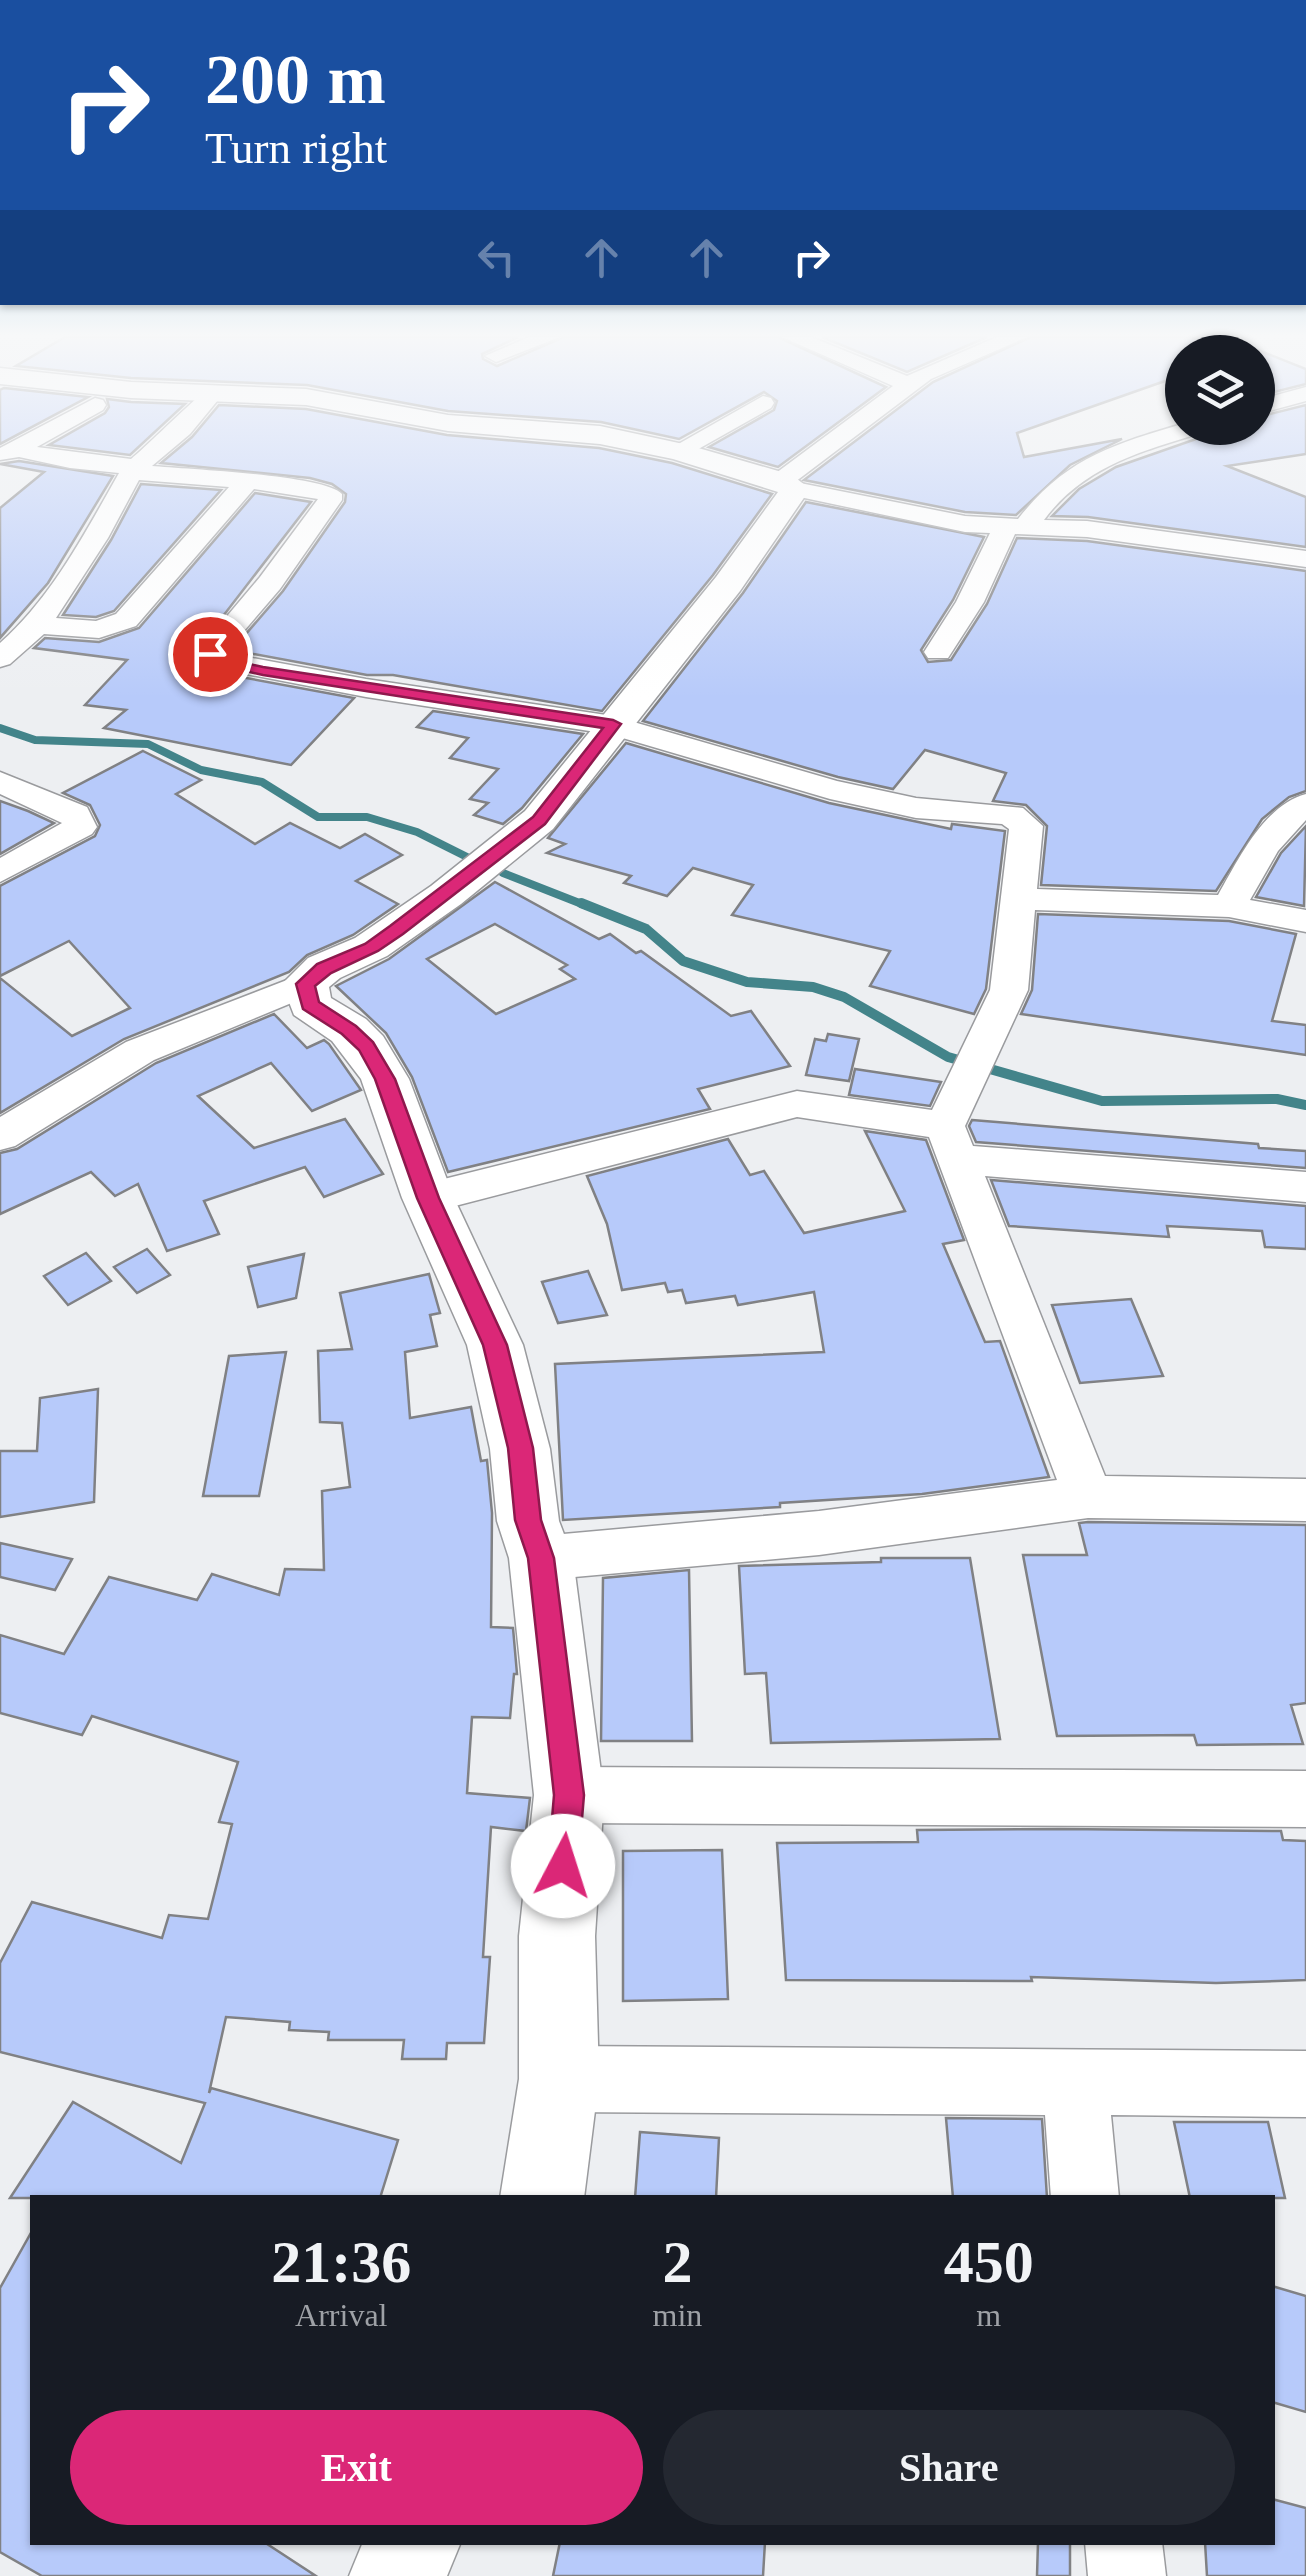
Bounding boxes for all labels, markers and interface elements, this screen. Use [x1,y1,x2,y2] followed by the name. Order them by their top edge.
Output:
[40,40,170,170] icon: right
[205,41,386,118] text: 200 m
[205,123,387,173] text: Turn right
[469,230,524,285] icon: left
[574,230,629,285] icon: ahead
[679,230,734,285] icon: ahead
[784,230,839,285] icon: right
[1165,335,1275,445] map controls
[1165,335,1275,445] button: layers
[168,612,253,697] pin
[183,627,238,682] icon: arrive
[511,1814,615,1918] position arrow
[271,2229,411,2295] text: 21:36
[662,2229,692,2295] text: 2
[944,2229,1034,2295] text: 450
[295,2297,387,2333] text: Arrival
[653,2297,702,2333] text: min
[976,2297,1001,2333] text: m
[70,2410,643,2525] button: Exit
[663,2410,1235,2525] button: Share

